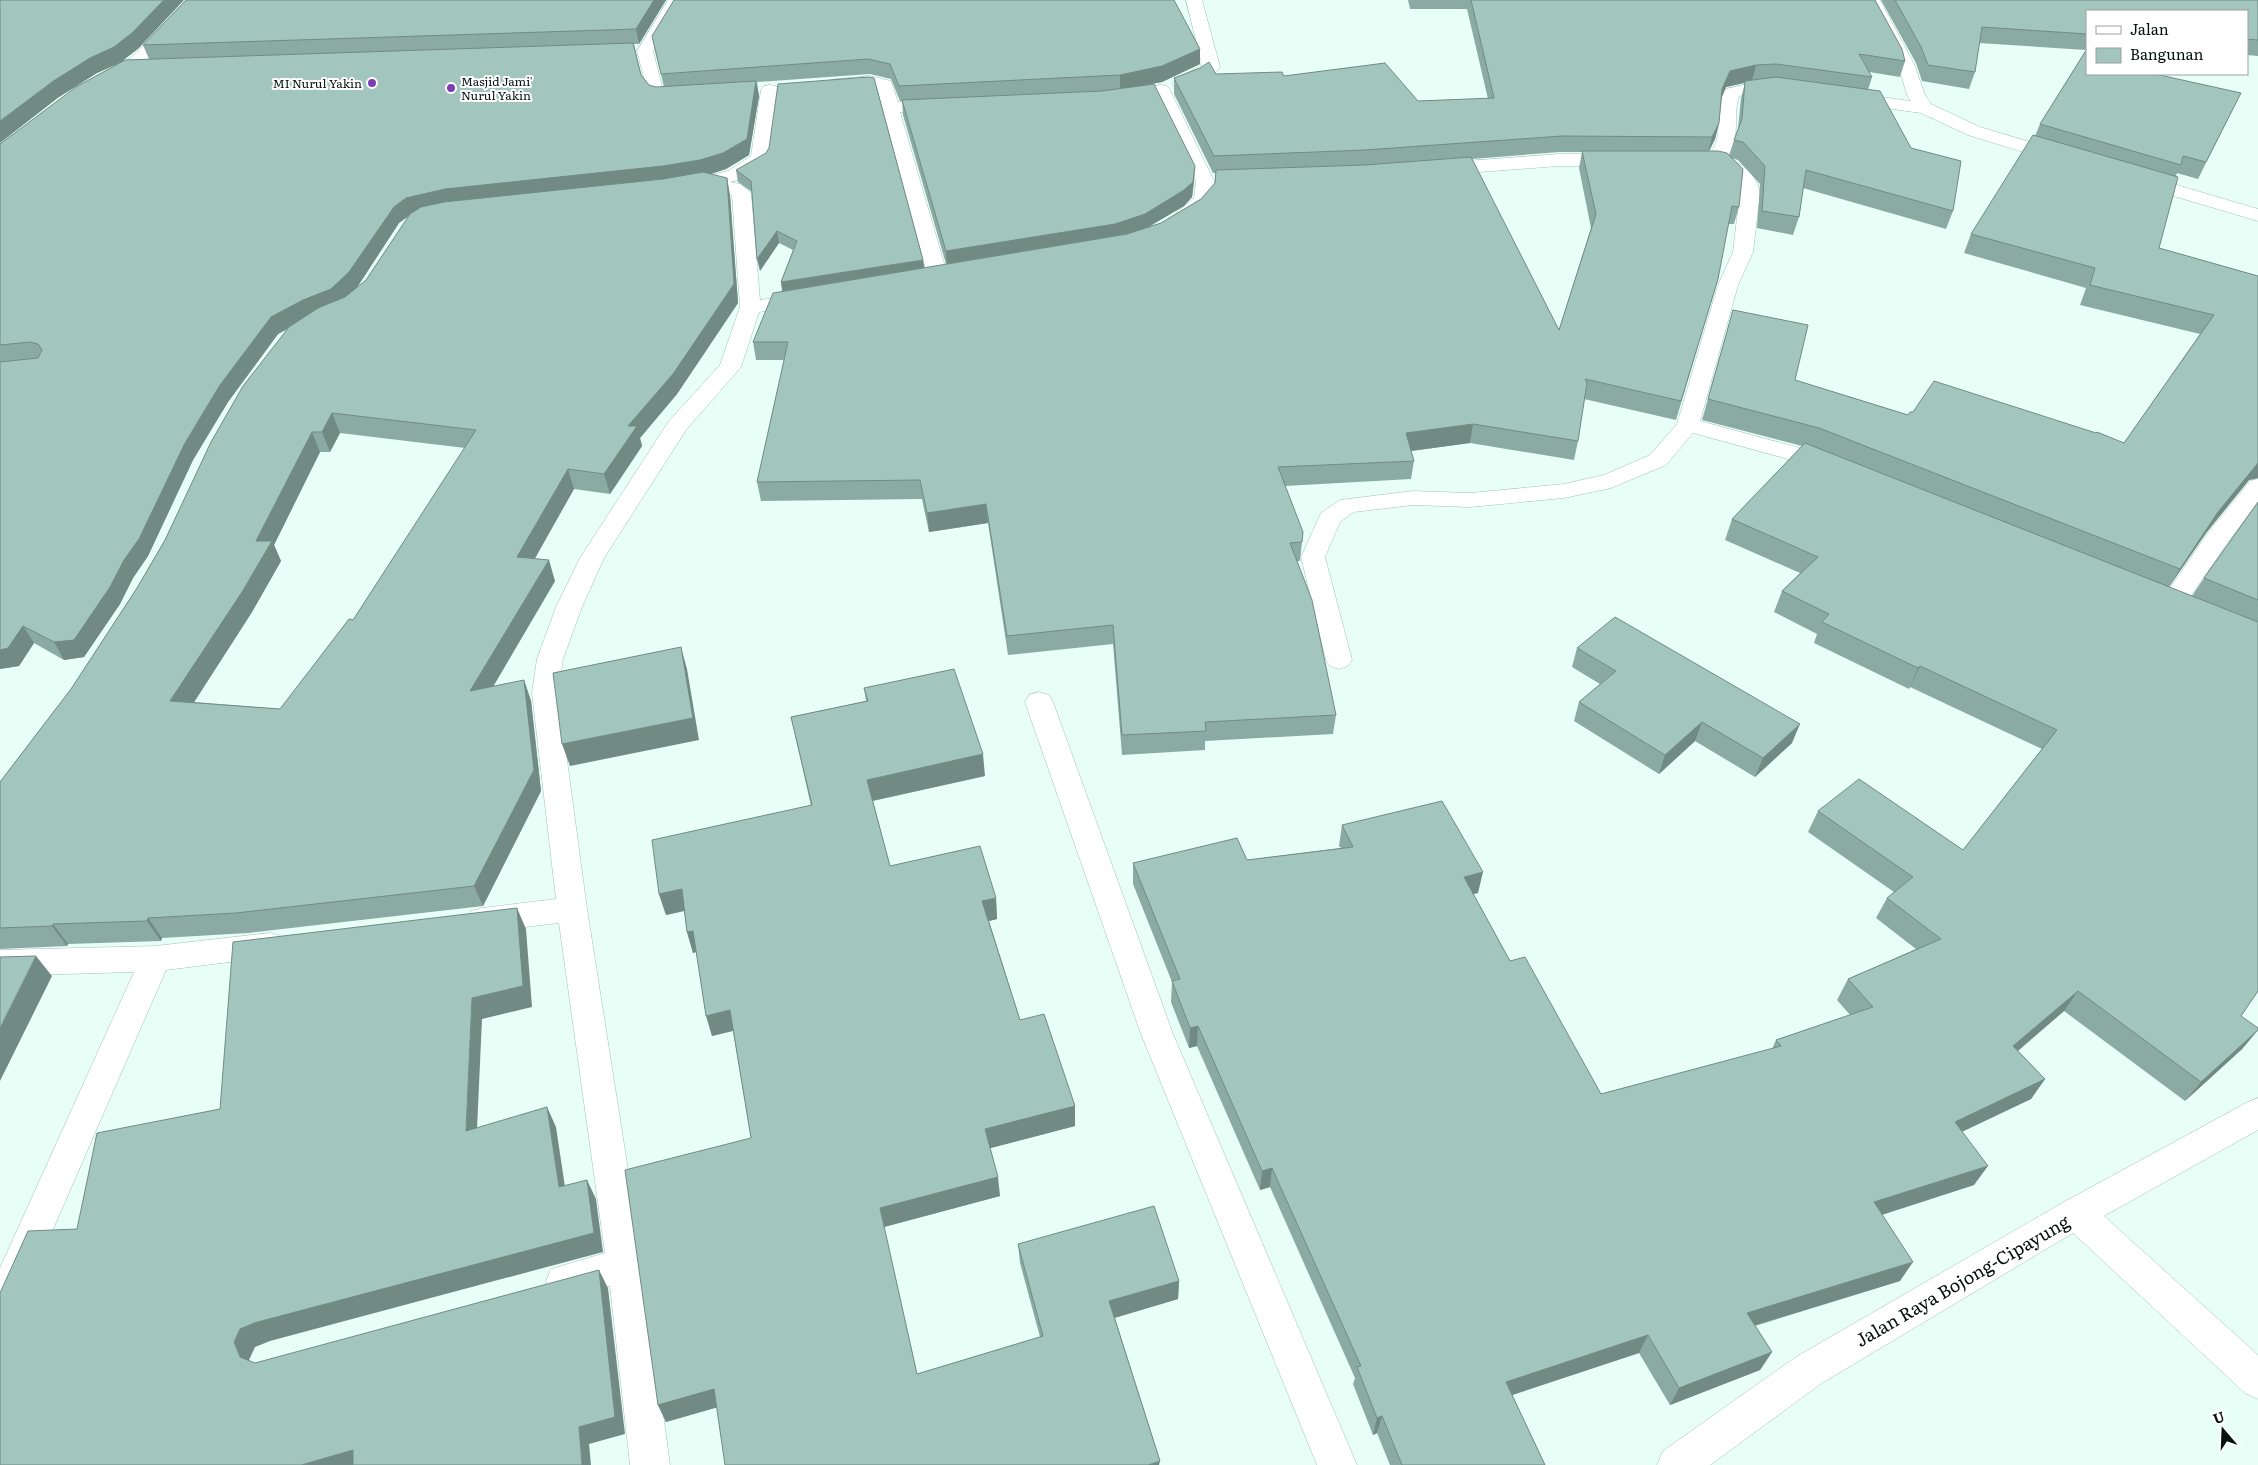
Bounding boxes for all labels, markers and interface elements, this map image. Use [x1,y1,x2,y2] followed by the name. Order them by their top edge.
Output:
[2086,10,2248,75] legend
[2130,17,2169,40] text: Jalan
[2130,42,2204,65] text: Bangunan
[461,72,533,104] place label: Masjid Jami' Nurul Yakin
[273,74,362,92] place label: MI Nurul Yakin
[366,77,378,89] marker: MI Nurul Yakin
[445,82,457,94] marker: Masjid Jami' Nurul Yakin
[1850,1207,2075,1353] street label: Jalan Raya Bojong-Cipayung
[2198,1405,2248,1455] north arrow
[2210,1406,2227,1428] text: U

